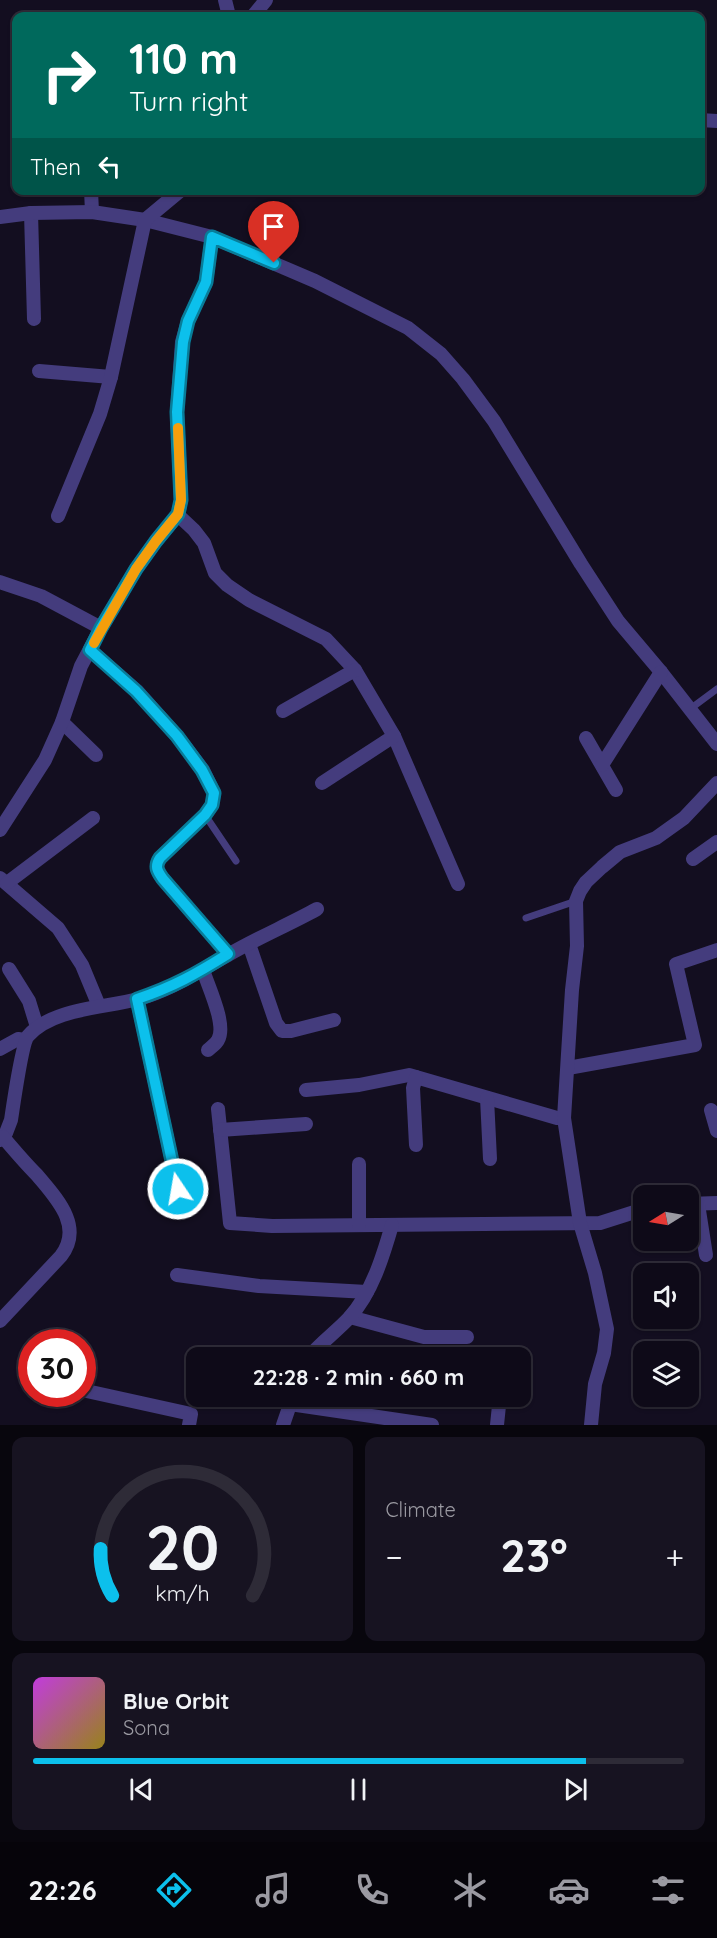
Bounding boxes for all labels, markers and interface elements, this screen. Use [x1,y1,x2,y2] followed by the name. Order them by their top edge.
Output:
[129,32,238,85] text: 110 m
[30,36,108,114] icon: right
[129,84,248,118] text: Turn right
[93,150,126,183] icon: left
[30,153,81,181] text: Then
[248,201,299,263] pin
[257,210,290,243] icon: arrive
[146,1157,210,1221] position arrow
[633,1185,699,1251] north arrow
[633,1185,699,1407] map controls
[633,1263,699,1329] button: sound
[18,1329,96,1407] speed limit sign: 30
[633,1341,699,1407] button: layers
[253,1363,464,1391] text: 22:28 · 2 min · 660 m
[386,1497,456,1522] text: Climate
[145,1508,219,1586] text: 20
[500,1527,568,1583] text: 23°
[386,1536,403,1577] text: −
[665,1536,684,1577] text: +
[155,1580,209,1606] text: km/h
[123,1687,229,1715] text: Blue Orbit
[123,1715,170,1740] text: Sona
[125,1773,158,1806] icon: previous
[342,1773,375,1806] icon: pause
[559,1773,592,1806] icon: next
[153,1869,195,1911] icon: directions
[252,1869,294,1911] icon: music
[351,1869,393,1911] icon: phone
[449,1869,491,1911] icon: climate
[548,1869,590,1911] icon: car
[647,1869,689,1911] icon: filters
[28,1873,97,1907] text: 22:26

